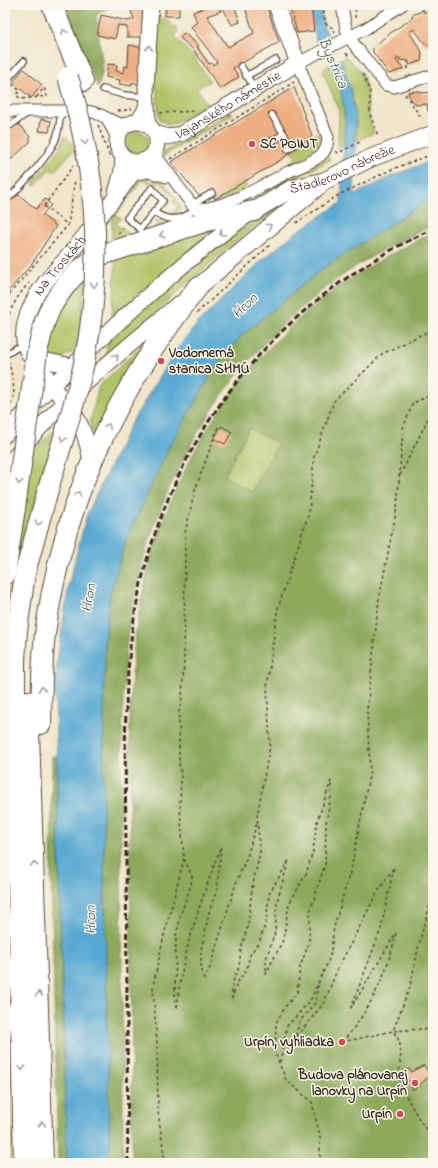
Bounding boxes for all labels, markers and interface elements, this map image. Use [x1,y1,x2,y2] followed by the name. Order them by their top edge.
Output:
[60,29,68,36] one-way arrow
[312,34,354,93] water label: Bystrica
[144,45,153,51] one-way arrow
[173,65,286,146] street label: Vajanského námestie
[260,134,317,155] place label: SC POINT
[80,139,88,145] one-way arrow
[247,139,257,149] marker: SC POINT
[287,139,399,199] street label: Štadlerovo nábrežie
[265,224,272,231] one-way arrow
[219,229,226,236] one-way arrow
[159,230,166,239] one-way arrow
[28,231,91,300] street label: Na Troskách
[90,282,99,288] one-way arrow
[227,288,263,324] water label: Hron
[168,343,250,380] place label: Vodomerná stanica SHMÚ
[111,355,119,362] one-way arrow
[156,356,166,366] marker: Vodomerná stanica SHMÚ
[103,422,111,430] one-way arrow
[59,436,68,443] one-way arrow
[15,479,24,485] one-way arrow
[73,491,82,498] one-way arrow
[34,519,43,526] one-way arrow
[75,581,103,614] water label: Hron
[38,686,46,692] one-way arrow
[30,861,38,867] one-way arrow
[80,905,102,934] water label: Hron
[35,991,43,997] one-way arrow
[244,1032,334,1055] place label: Urpín, vyhliadka
[337,1037,347,1047] marker: Urpín, vyhliadka
[18,1065,26,1071] one-way arrow
[297,1065,408,1104] place label: Budova plánovanej lanovky na Urpín
[410,1078,420,1088] marker: Budova plánovanej lanovky na Urpín
[362,1104,392,1125] place label: Urpín
[395,1109,405,1119] marker: Urpín
[38,1121,46,1127] one-way arrow

